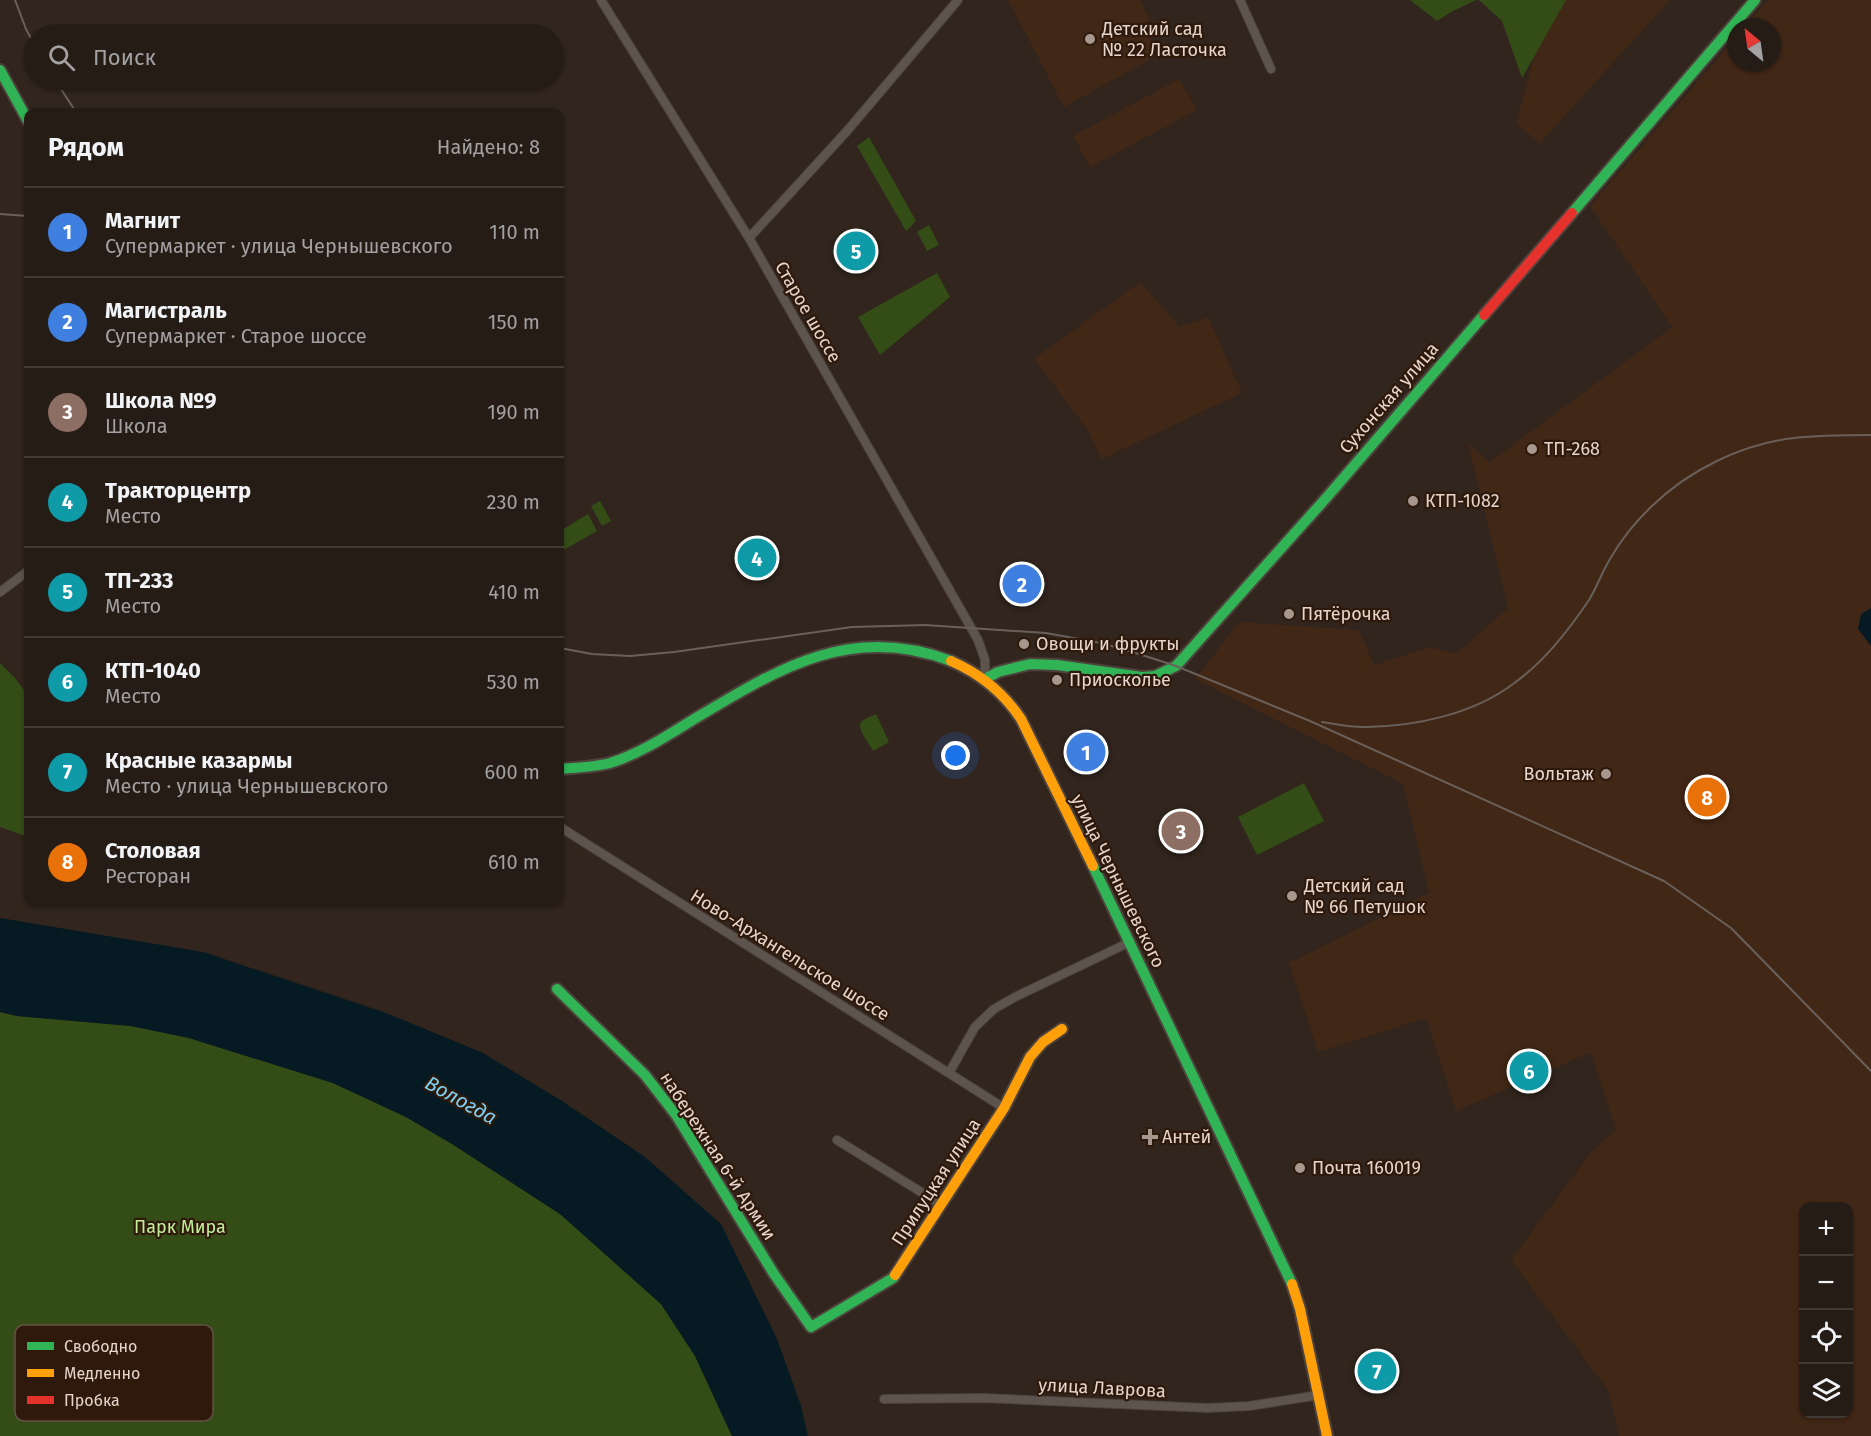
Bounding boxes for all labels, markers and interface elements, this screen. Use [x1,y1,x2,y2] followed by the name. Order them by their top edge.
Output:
[1101,18,1227,61] place label: Детский сад № 22 Ласточка
[1727,18,1781,72] north arrow
[24,24,564,90] search box
[1083,32,1097,46] marker: Детский сад № 22 Ласточка
[45,41,78,74] icon: search
[93,44,156,71] text: Поиск
[48,132,124,163] text: Рядом
[437,135,540,159] text: Найдено: 8
[105,207,180,234] text: Магнит
[63,220,72,244] text: 1
[489,220,540,244] text: 110 m
[836,228,876,274] pin: 5
[105,234,453,258] text: Супермаркет · улица Чернышевского
[770,257,846,367] street label: Старое шоссе
[105,297,227,324] text: Магистраль
[62,310,73,334] text: 2
[488,310,540,334] text: 150 m
[105,324,367,348] text: Супермаркет · Старое шоссе
[1335,338,1443,458] street label: Сухонская улица
[105,387,216,414] text: Школа №9
[62,400,73,424] text: 3
[487,400,540,424] text: 190 m
[105,414,168,438] text: Школа
[1544,438,1600,460] place label: ТП-268
[1525,442,1539,456] marker: ТП-268
[105,477,251,504] text: Тракторцентр
[62,490,73,514] text: 4
[487,490,540,514] text: 230 m
[1425,490,1500,512] place label: КТП-1082
[1406,494,1420,508] marker: КТП-1082
[105,504,161,528] text: Место
[738,536,777,580] pin: 4
[1002,562,1042,606] pin: 2
[105,567,174,594] text: ТП-233
[62,580,73,604] text: 5
[488,580,540,604] text: 410 m
[105,594,161,618] text: Место
[1301,603,1391,625] place label: Пятёрочка
[1282,607,1296,621] marker: Пятёрочка
[1036,633,1179,655] place label: Овощи и фрукты
[1017,637,1031,651] marker: Овощи и фрукты
[105,657,201,684] text: КТП-1040
[1069,669,1171,691] place label: Приосколье
[62,670,73,694] text: 6
[487,670,540,694] text: 530 m
[1050,673,1064,687] marker: Приосколье
[105,684,161,708] text: Место
[1066,730,1106,774] pin: 1
[941,741,970,770] your location
[105,747,292,774] text: Красные казармы
[63,760,72,784] text: 7
[485,760,540,784] text: 600 m
[1524,763,1594,785] place label: Вольтаж
[1599,767,1613,781] marker: Вольтаж
[105,774,388,798] text: Место · улица Чернышевского
[1688,774,1726,820] pin: 8
[1066,791,1170,971] street label: улица Чернышевского
[1162,808,1200,854] pin: 3
[105,837,201,864] text: Столовая
[62,850,73,874] text: 8
[488,850,540,874] text: 610 m
[105,864,191,888] text: Ресторан
[1303,875,1426,918] place label: Детский сад № 66 Петушок
[686,885,894,1025] street label: Ново-Архангельское шоссе
[1285,889,1299,903] marker: Детский сад № 66 Петушок
[1510,1048,1549,1094] pin: 6
[655,1068,781,1244] street label: набережная 6-й Армии
[421,1071,501,1129] water label: Вологда
[887,1114,985,1250] street label: Прилуцкая улица
[1162,1126,1211,1148] place label: Антей
[1143,1130,1157,1144] marker: Антей
[1312,1157,1421,1179] place label: Почта 160019
[1293,1161,1307,1175] marker: Почта 160019
[1799,1202,1853,1418] map controls
[1799,1202,1853,1256] button: +
[134,1216,226,1238] park label: Парк Мира
[1799,1256,1853,1310] button: −
[1799,1310,1853,1364] button: locate
[15,1325,213,1421] legend
[64,1337,137,1356] text: Свободно
[1358,1348,1396,1394] pin: 7
[64,1364,140,1383] text: Медленно
[1799,1364,1853,1418] button: layers
[1038,1374,1166,1402] street label: улица Лаврова
[64,1391,120,1410] text: Пробка

